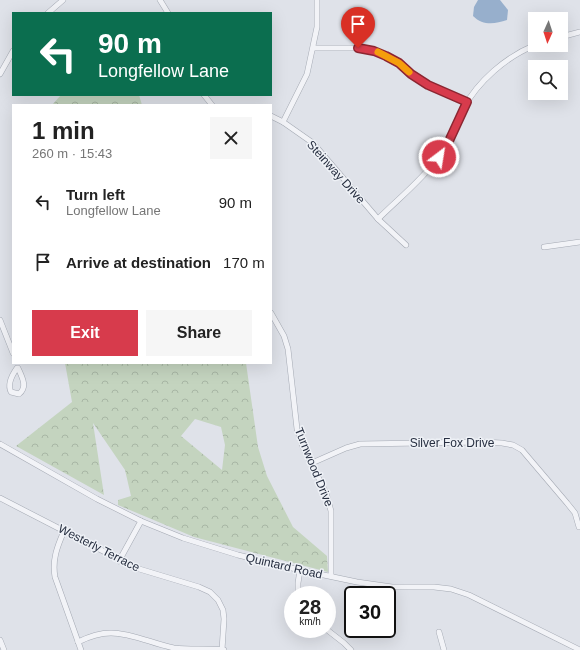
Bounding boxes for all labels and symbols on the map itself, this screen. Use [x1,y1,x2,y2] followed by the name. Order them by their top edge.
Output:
[341,7.0,375,48] pin
[528,12,568,52] north arrow
[418,136,460,178] position arrow
[304,138,368,207] street label: Steinway Drive
[292,425,336,509] street label: Turnwood Drive
[410,436,495,450] street label: Silver Fox Drive
[56,521,142,575] street label: Westerly Terrace
[244,550,324,582] street label: Quintard Road
[344,586,396,638] speed limit sign: 30

